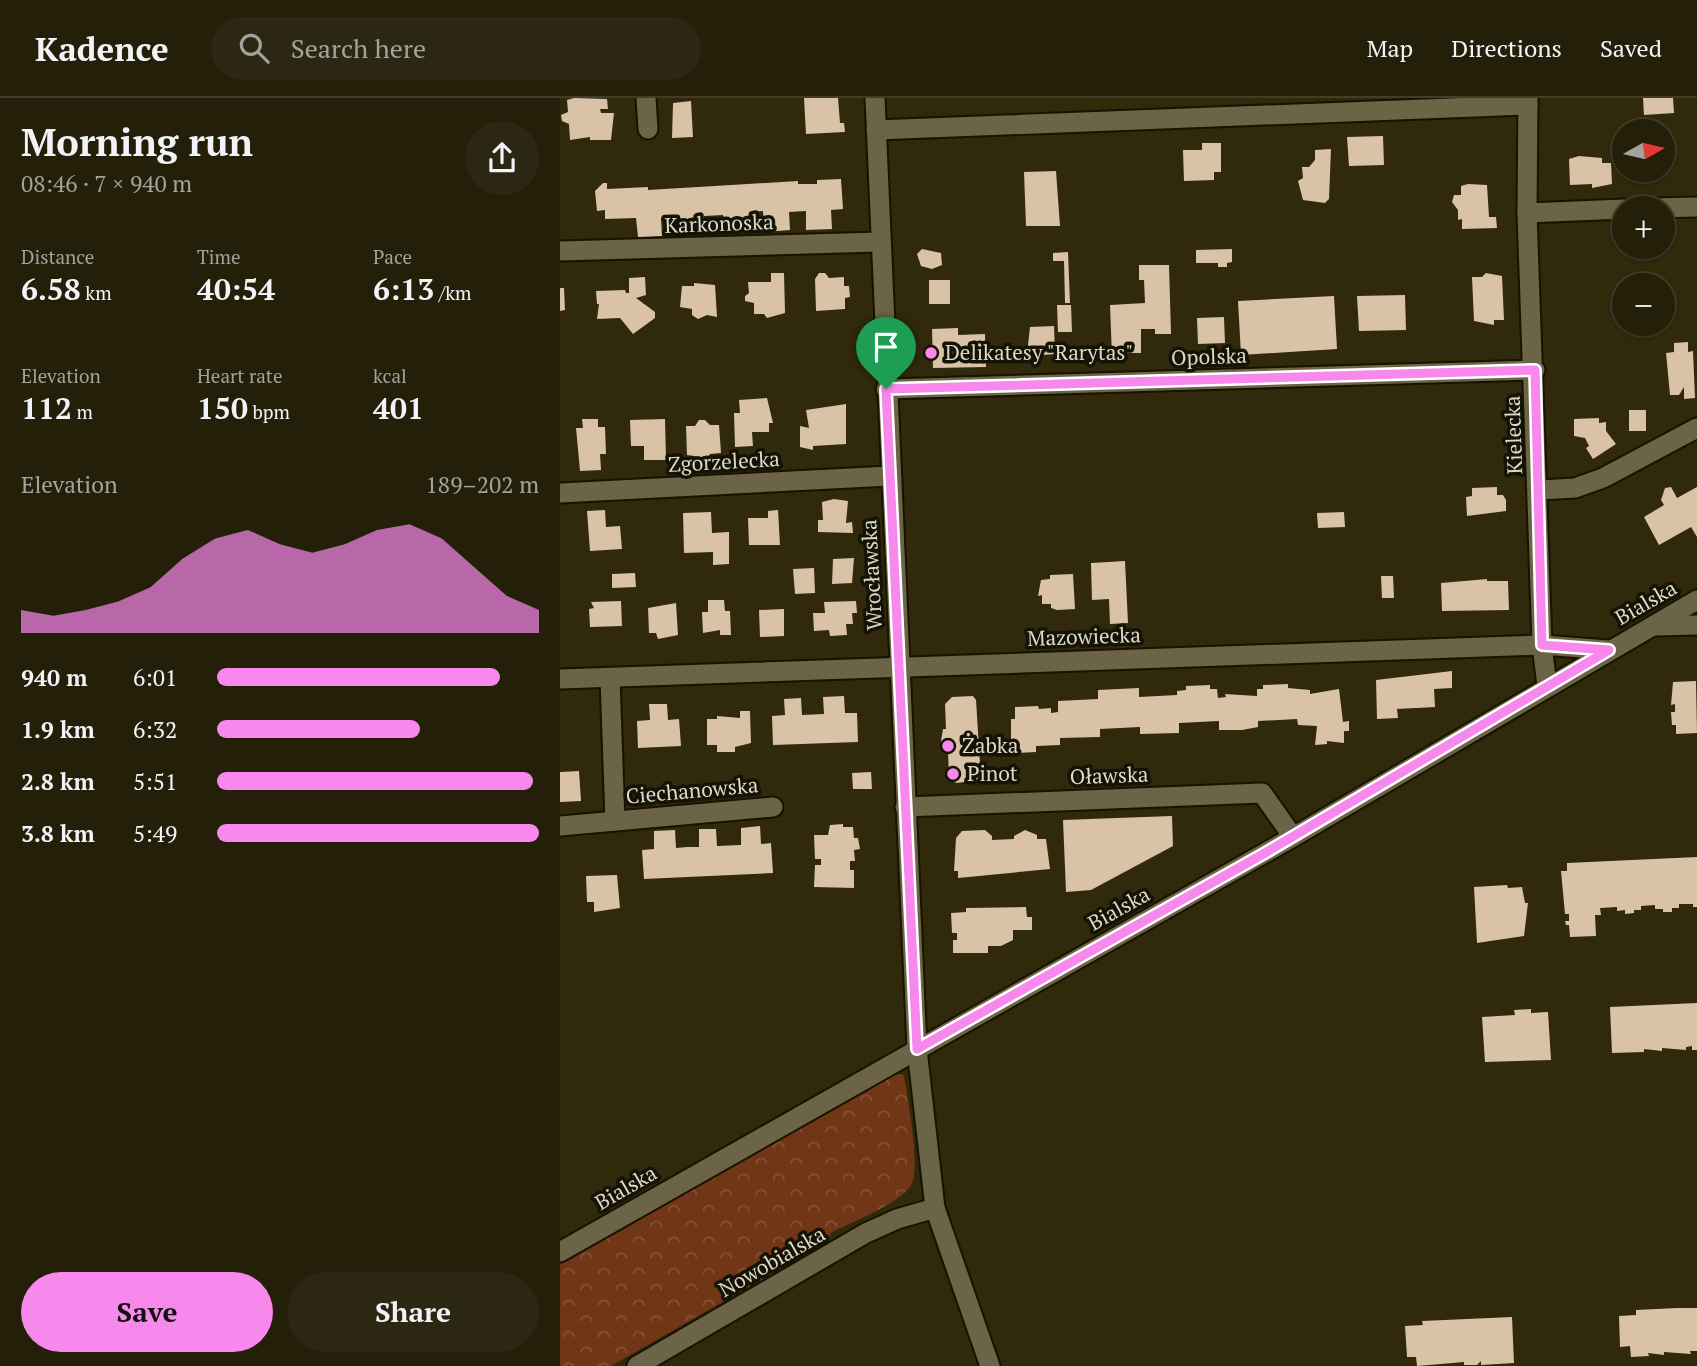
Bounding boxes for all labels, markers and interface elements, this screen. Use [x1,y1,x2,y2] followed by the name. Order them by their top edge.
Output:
[211,17,701,80] search box
[35,27,169,70] text: Kadence
[235,29,273,67] icon: search
[291,31,426,65] text: Search here
[1367,32,1413,64] text: Map
[1451,32,1562,64] text: Directions
[1600,32,1662,64] text: Saved
[21,117,253,167] text: Morning run
[1612,119,1675,182] north arrow
[1612,119,1675,336] map controls
[465,121,539,195] button: share
[21,168,192,199] text: 08:46 · 7 × 940 m
[1612,196,1675,259] button: +
[664,207,774,239] street label: Karkonoska
[21,244,94,269] text: Distance
[197,244,240,269] text: Time
[373,244,412,269] text: Pace
[21,269,81,309] text: 6.58
[197,269,275,309] text: 40:54
[373,269,434,309] text: 6:13
[1612,273,1675,336] button: −
[81,280,112,305] text: km
[434,280,472,305] text: /km
[856,317,916,389] pin
[867,328,905,366] icon: arrive
[945,338,1133,366] place label: Delikatesy "Rarytas"
[1171,341,1248,371] street label: Opolska
[923,345,939,361] marker: Delikatesy "Rarytas"
[21,363,101,388] text: Elevation
[197,363,282,388] text: Heart rate
[373,363,407,388] text: kcal
[21,388,72,428] text: 112
[197,388,248,428] text: 150
[373,388,424,428] text: 401
[1498,395,1528,475] street label: Kielecka
[72,399,93,424] text: m
[248,399,290,424] text: bpm
[667,444,781,478] street label: Zgorzelecka
[21,469,118,500] text: Elevation
[426,469,539,500] text: 189–202 m
[854,519,888,631] street label: Wrocławska
[1610,573,1682,631] street label: Bialska
[1027,620,1142,652] street label: Mazowiecka
[21,662,87,693] text: 940 m
[133,662,177,693] text: 6:01
[21,714,95,745] text: 1.9 km
[133,714,177,745] text: 6:32
[962,731,1019,759] place label: Żabka
[940,738,956,754] marker: Żabka
[967,759,1018,787] place label: Pinot
[1069,760,1149,790] street label: Oławska
[21,766,95,797] text: 2.8 km
[133,766,177,797] text: 5:51
[945,766,961,782] marker: Pinot
[625,770,760,810] street label: Ciechanowska
[21,818,95,849] text: 3.8 km
[133,818,177,849] text: 5:49
[1083,880,1155,937] street label: Bialska
[590,1158,662,1216] street label: Bialska
[713,1219,830,1303] street label: Nowobialska
[21,1272,273,1352] button: Save
[287,1272,539,1352] button: Share

